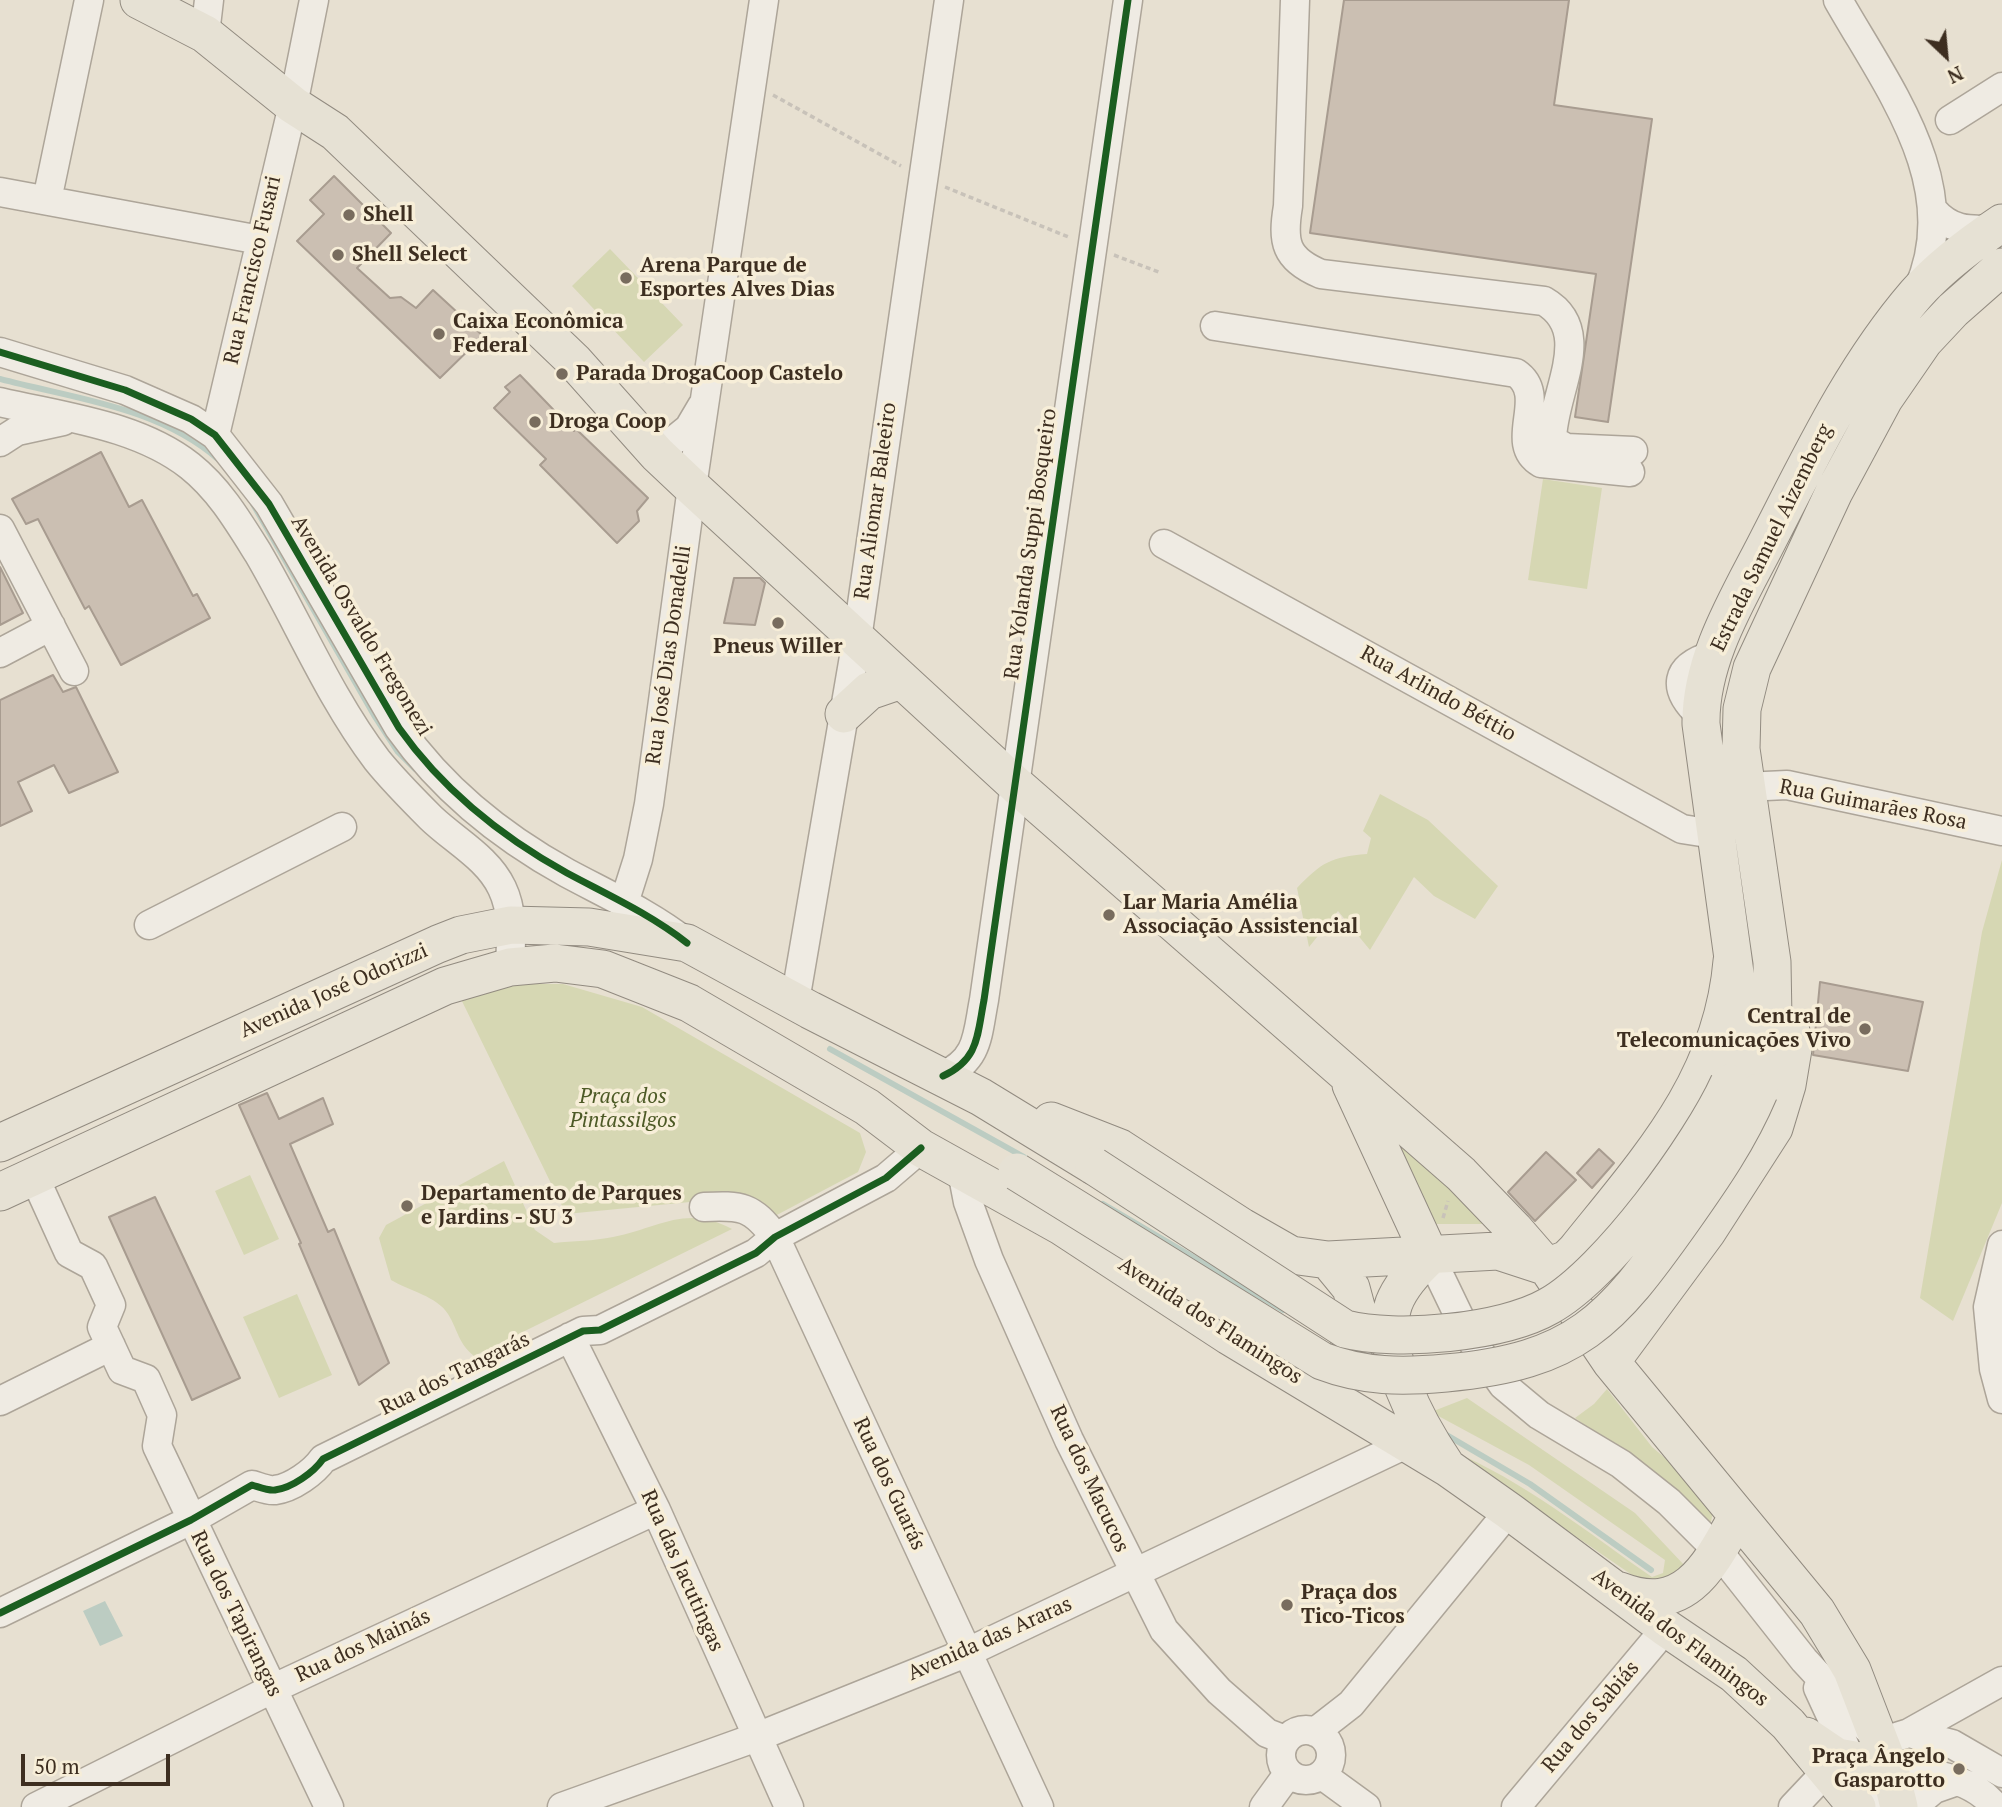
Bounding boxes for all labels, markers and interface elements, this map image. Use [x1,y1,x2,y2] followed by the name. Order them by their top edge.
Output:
[1911,21,1981,91] north arrow
[1943,61,1967,90] text: N
[219,173,287,367] street label: Rua Francisco Fusari
[363,202,413,228] place label: Shell
[341,207,357,223] marker: Shell
[352,242,468,268] place label: Shell Select
[330,247,346,263] marker: Shell Select
[640,253,835,303] place label: Arena Parque de Esportes Alves Dias
[618,270,634,286] marker: Arena Parque de Esportes Alves Dias
[453,309,624,359] place label: Caixa Econômica Federal
[431,326,447,342] marker: Caixa Econômica Federal
[576,361,843,387] place label: Parada DrogaCoop Castelo
[554,366,570,382] marker: Parada DrogaCoop Castelo
[850,401,902,601] street label: Rua Aliomar Baleeiro
[999,407,1063,681] street label: Rua Yolanda Suppi Bosqueiro
[549,409,666,435] place label: Droga Coop
[527,414,543,430] marker: Droga Coop
[1706,420,1838,656] street label: Estrada Samuel Aizemberg
[285,511,437,741] street label: Avenida Osvaldo Fregonezi
[641,544,697,766] street label: Rua José Dias Donadelli
[770,615,786,631] marker: Pneus Willer
[713,634,843,660] place label: Pneus Willer
[1356,641,1520,747] street label: Rua Arlindo Béttio
[1777,774,1969,836] street label: Rua Guimarães Rosa
[1123,890,1358,940] place label: Lar Maria Amélia Associação Assistencial
[1101,907,1117,923] marker: Lar Maria Amélia Associação Assistencial
[236,938,432,1044] street label: Avenida José Odorizzi
[1617,1004,1851,1054] place label: Central de Telecomunicações Vivo
[1857,1021,1873,1037] marker: Central de Telecomunicações Vivo
[570,1084,676,1134] park label: Praça dos Pintassilgos
[421,1181,682,1231] place label: Departamento de Parques e Jardins - SU 3
[399,1198,415,1214] marker: Departamento de Parques e Jardins - SU 3
[1113,1252,1307,1390] street label: Avenida dos Flamingos
[376,1327,534,1421] street label: Rua dos Tangarás
[1044,1401,1134,1557] street label: Rua dos Macucos
[847,1414,931,1554] street label: Rua dos Guarás
[635,1486,729,1656] street label: Rua das Jacutingas
[185,1527,287,1701] street label: Rua dos Tapirangas
[1587,1563,1773,1713] street label: Avenida dos Flamingos
[1301,1580,1405,1630] place label: Praça dos Tico-Ticos
[904,1591,1076,1687] street label: Avenida das Araras
[1279,1597,1295,1613] marker: Praça dos Tico-Ticos
[292,1604,434,1688] street label: Rua dos Mainás
[1537,1656,1645,1778] street label: Rua dos Sabiás
[24,1741,173,1785] scale bar
[1812,1744,1945,1794] place label: Praça Ângelo Gasparotto
[34,1752,80,1780] text: 50 m
[1951,1761,1967,1777] marker: Praça Ângelo Gasparotto

